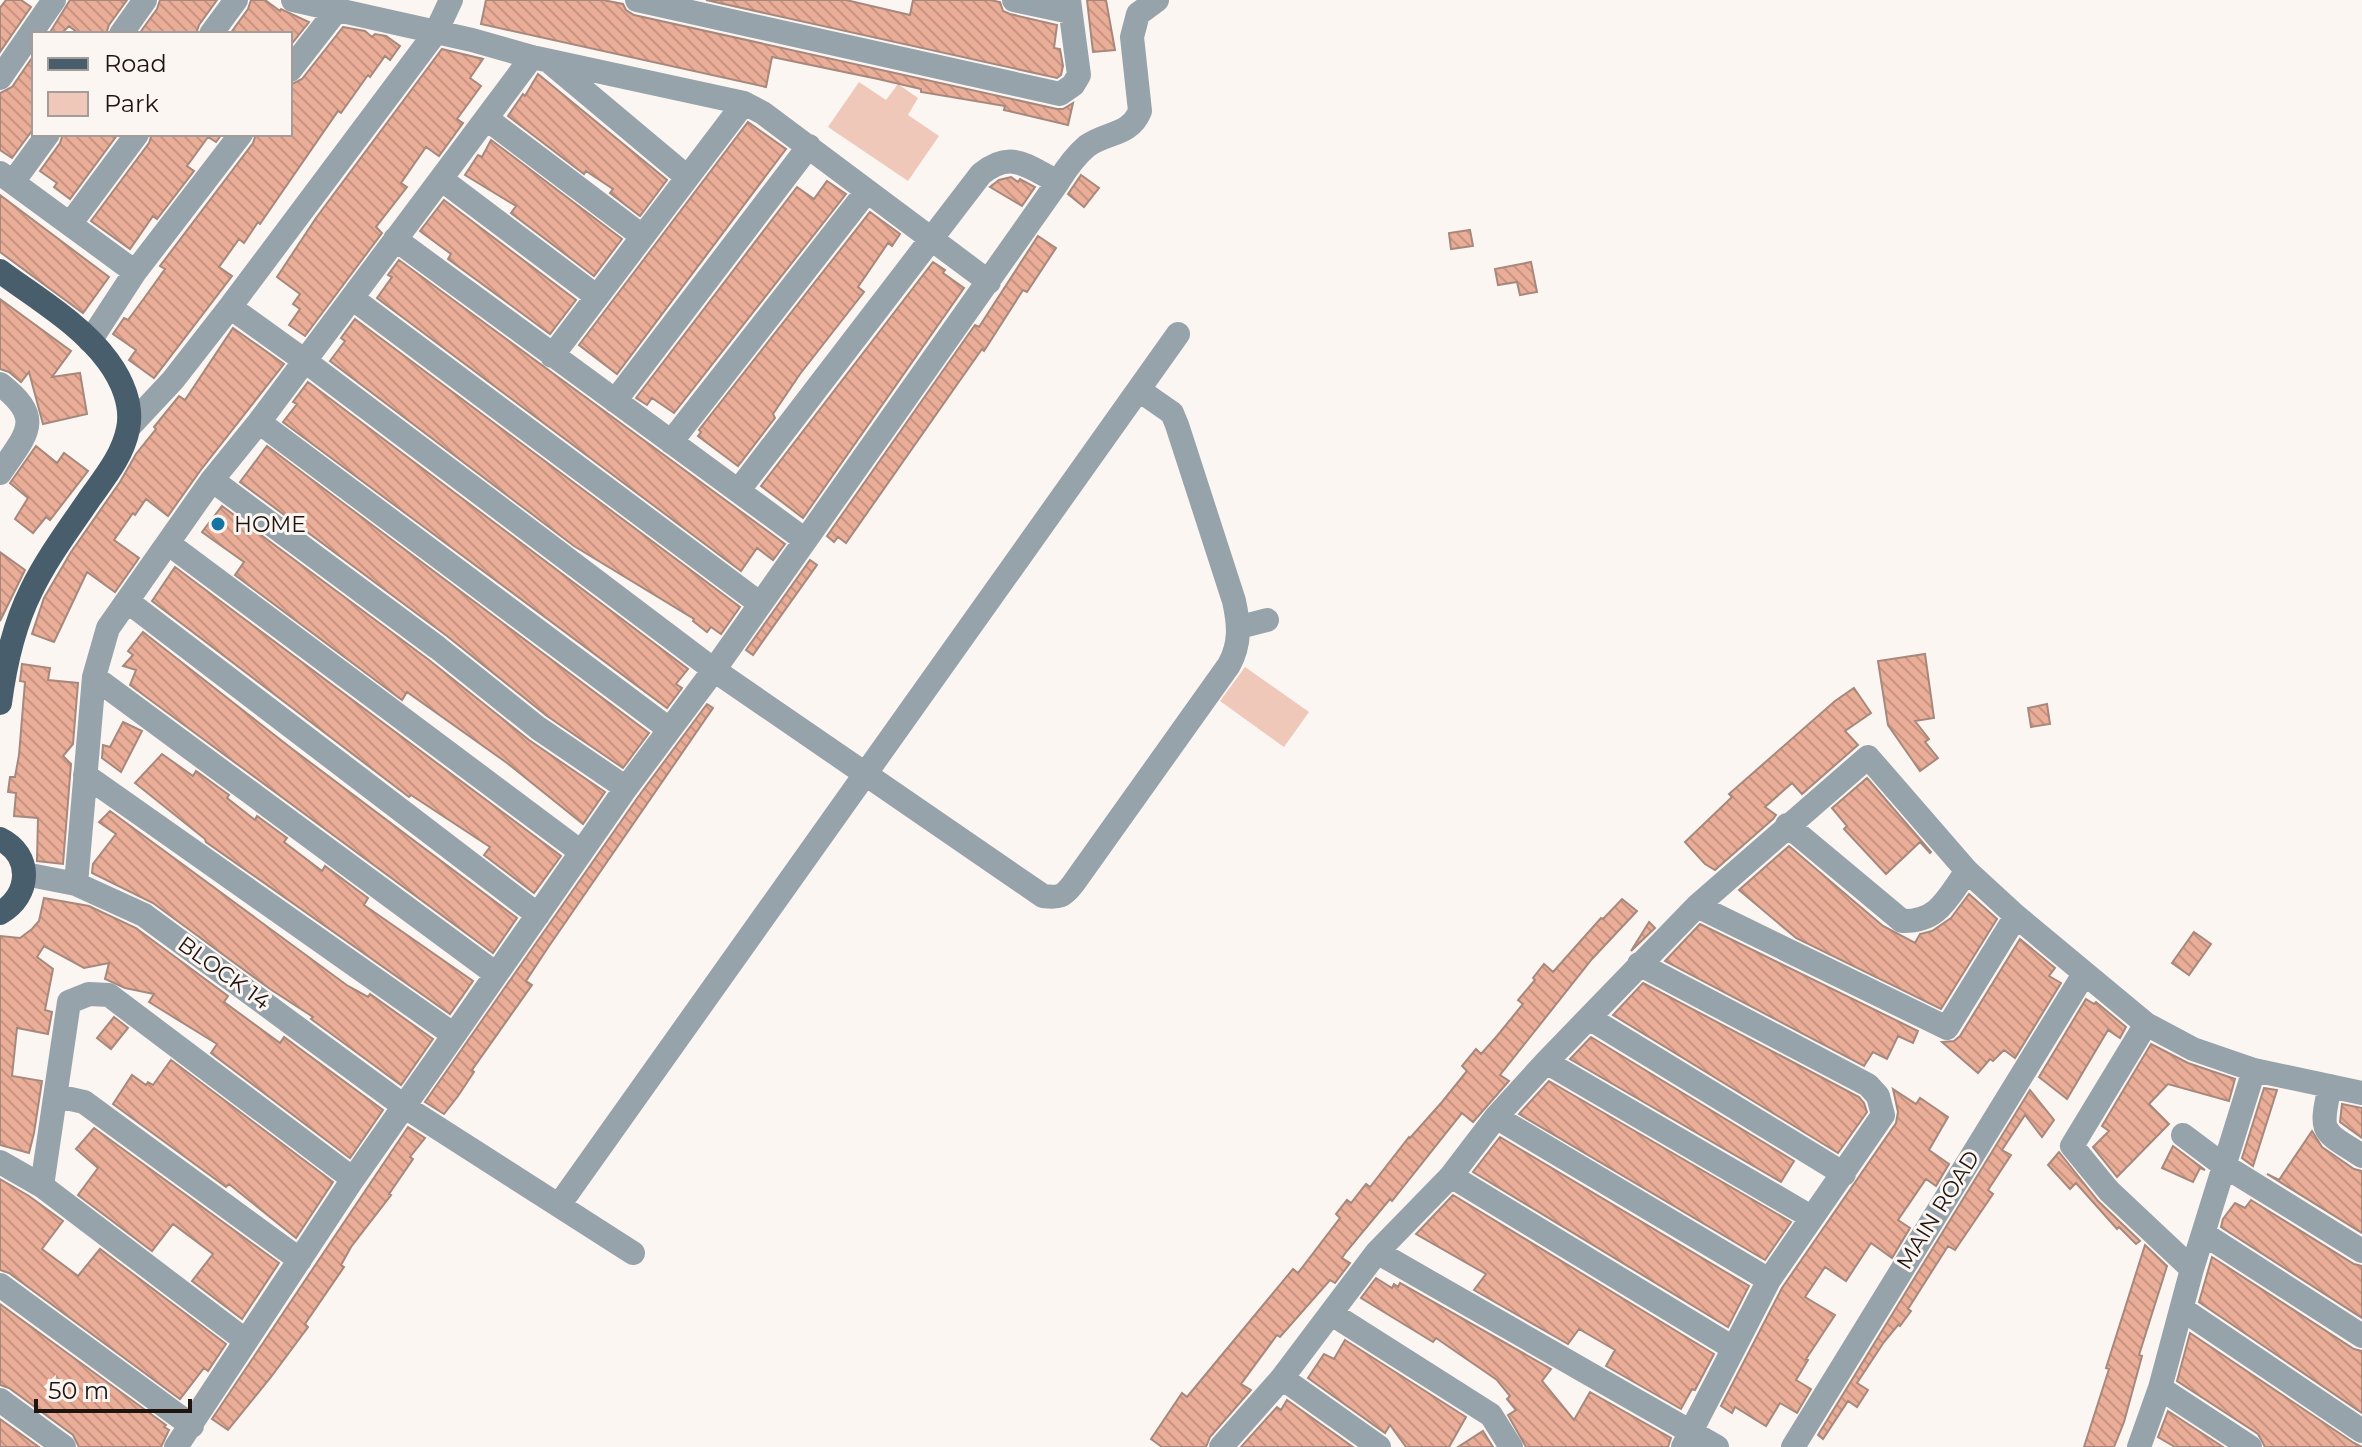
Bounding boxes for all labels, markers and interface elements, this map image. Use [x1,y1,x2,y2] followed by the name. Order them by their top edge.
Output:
[32,32,292,136] legend
[104,49,167,78] text: Road
[104,89,159,118] text: Park
[234,511,306,538] place label: HOME
[209,515,227,533] marker: HOME
[173,931,276,1016] street label: BLOCK 14
[1891,1146,1985,1274] street label: MAIN ROAD
[36,1363,190,1413] scale bar
[48,1376,109,1405] text: 50 m

